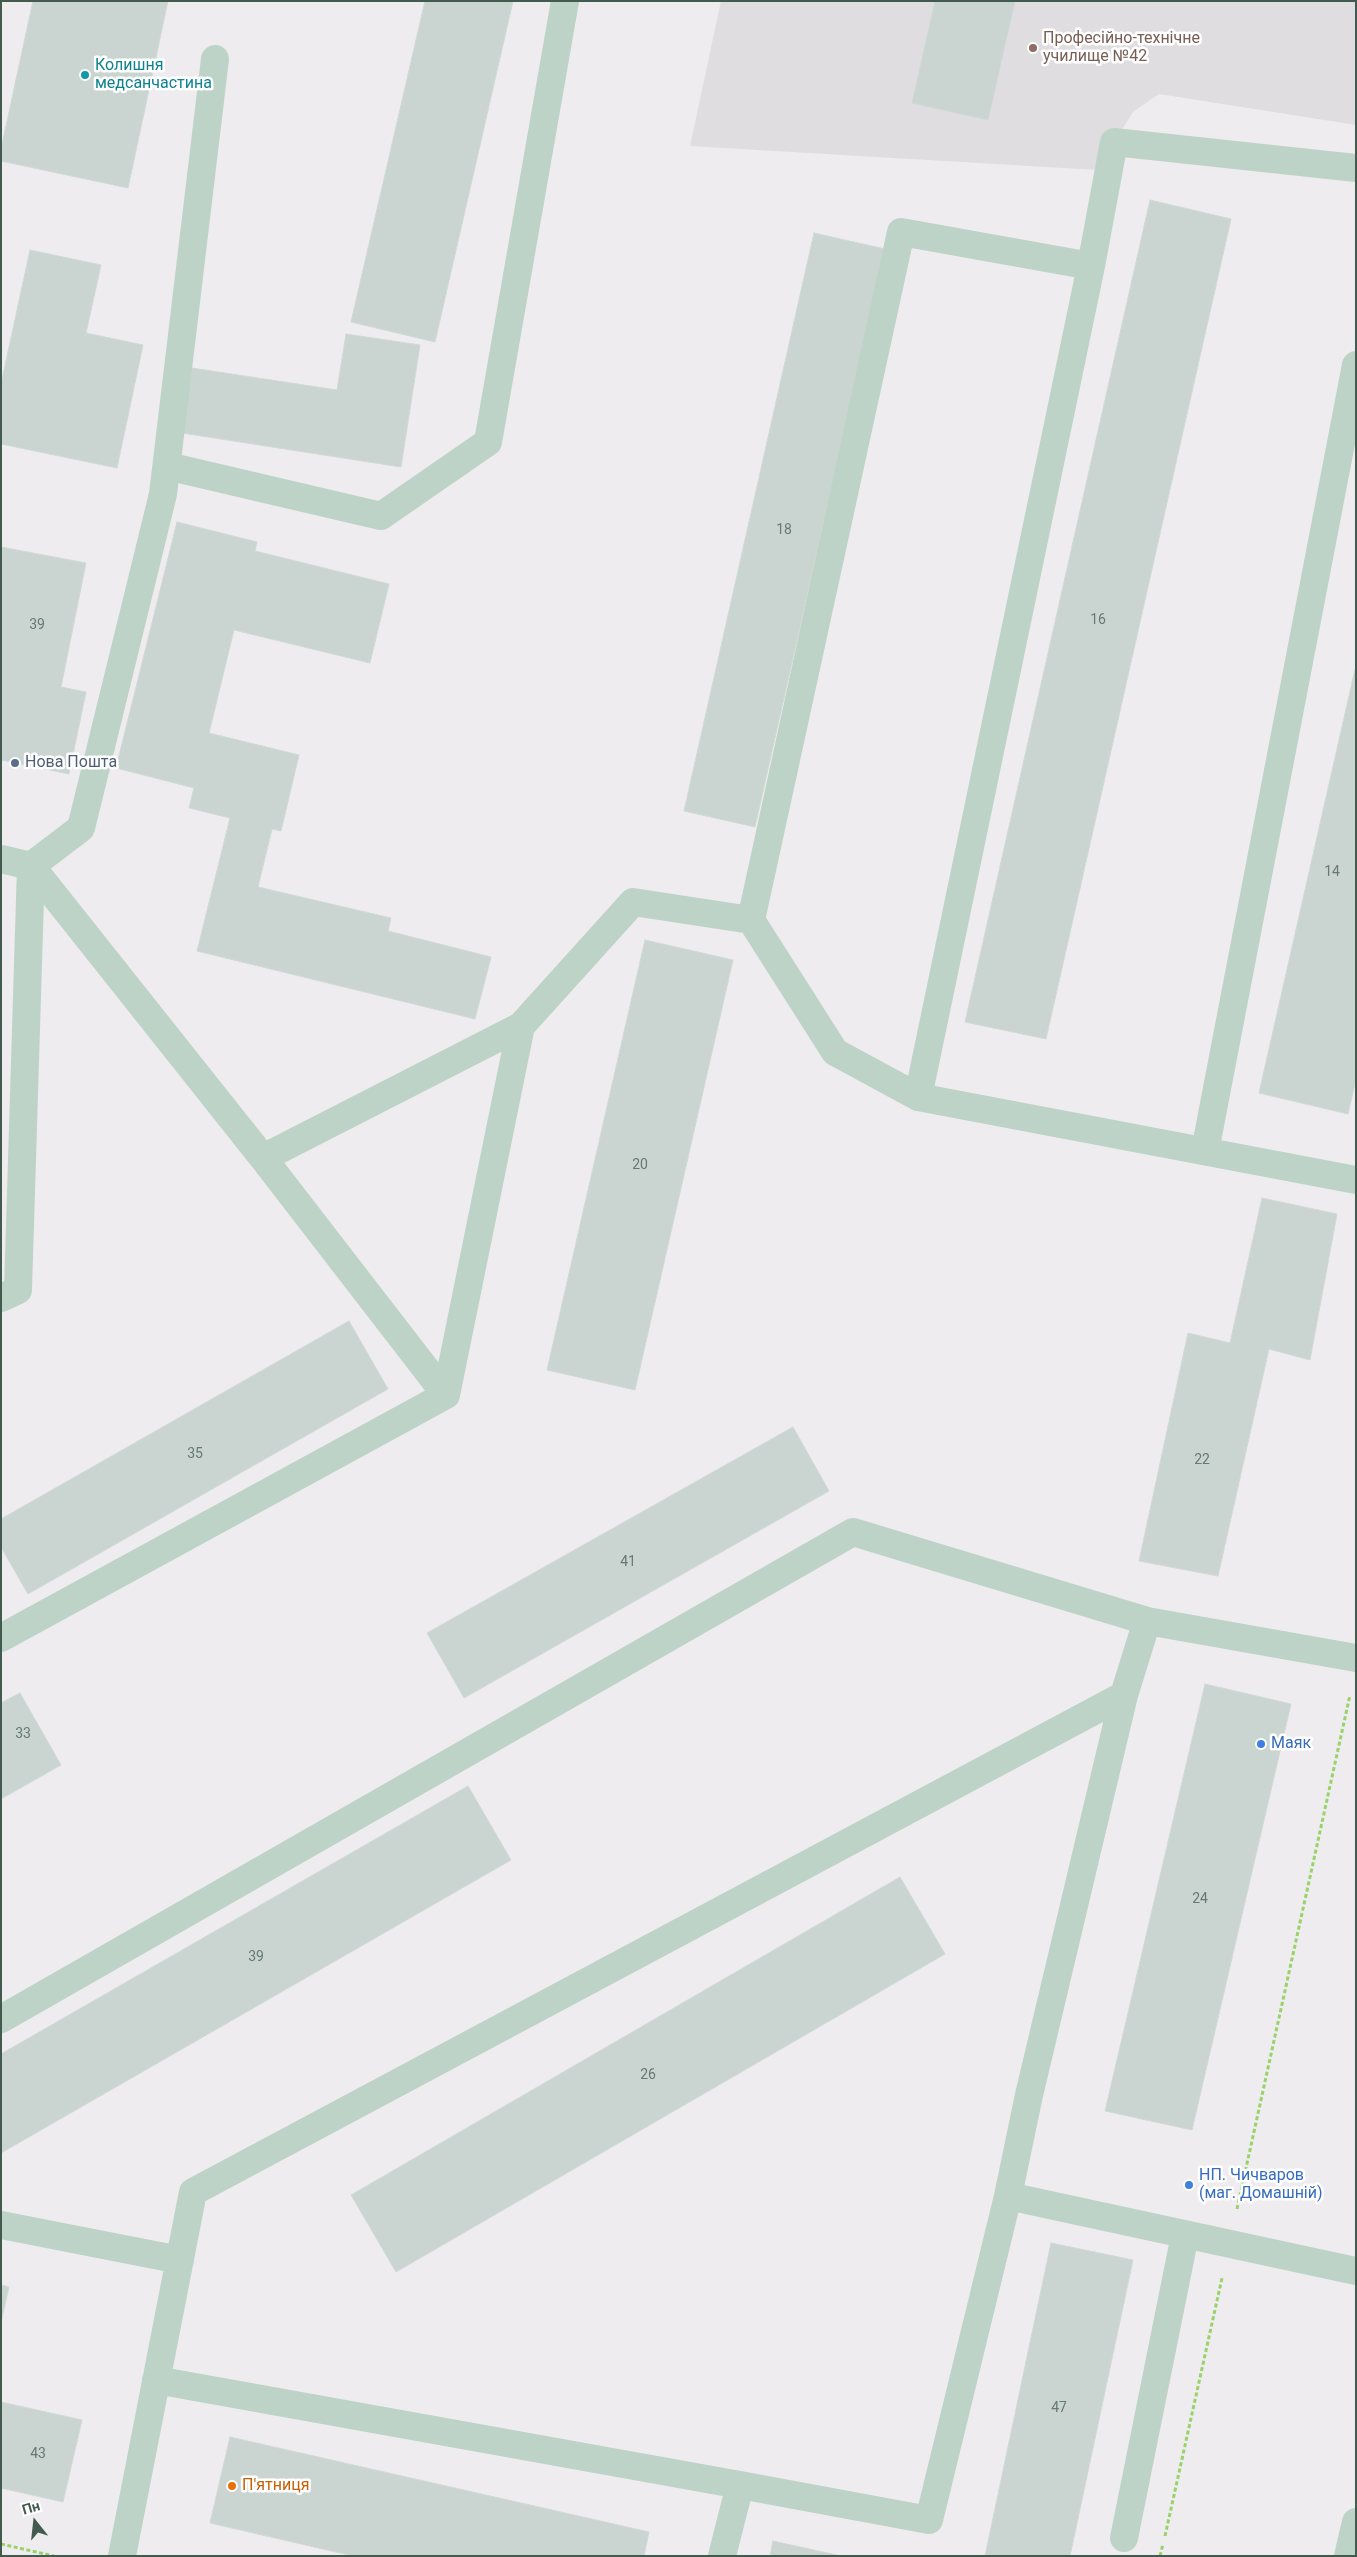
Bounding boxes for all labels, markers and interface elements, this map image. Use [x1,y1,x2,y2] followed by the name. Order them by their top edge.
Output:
[1043,29,1200,67] place label: Професійно-технічне училище №42
[1027,42,1039,54] marker: Професійно-технічне училище №42
[95,56,212,94] place label: Колишня медсанчастина
[79,69,91,81] marker: Колишня медсанчастина
[776,522,792,538] house number: 18
[1090,612,1106,628] house number: 16
[29,617,45,633] house number: 39
[25,753,117,773] place label: Нова Пошта
[9,757,21,769] marker: Нова Пошта
[1324,864,1340,880] house number: 14
[632,1157,648,1173] house number: 20
[187,1446,203,1462] house number: 35
[1194,1452,1210,1468] house number: 22
[620,1554,636,1570] house number: 41
[15,1726,31,1742] house number: 33
[1271,1734,1311,1754] place label: Маяк
[1255,1738,1267,1750] marker: Маяк
[1192,1891,1208,1907] house number: 24
[248,1949,264,1965] house number: 39
[640,2067,656,2083] house number: 26
[1199,2166,1323,2204] place label: НП. Чичваров (маг. Домашній)
[1183,2179,1195,2191] marker: НП. Чичваров (маг. Домашній)
[1051,2400,1067,2416] house number: 47
[30,2446,46,2462] house number: 43
[242,2476,310,2496] place label: П'ятниця
[226,2480,238,2492] marker: П'ятниця
[10,2497,60,2547] north arrow
[20,2497,42,2518] text: Пн

